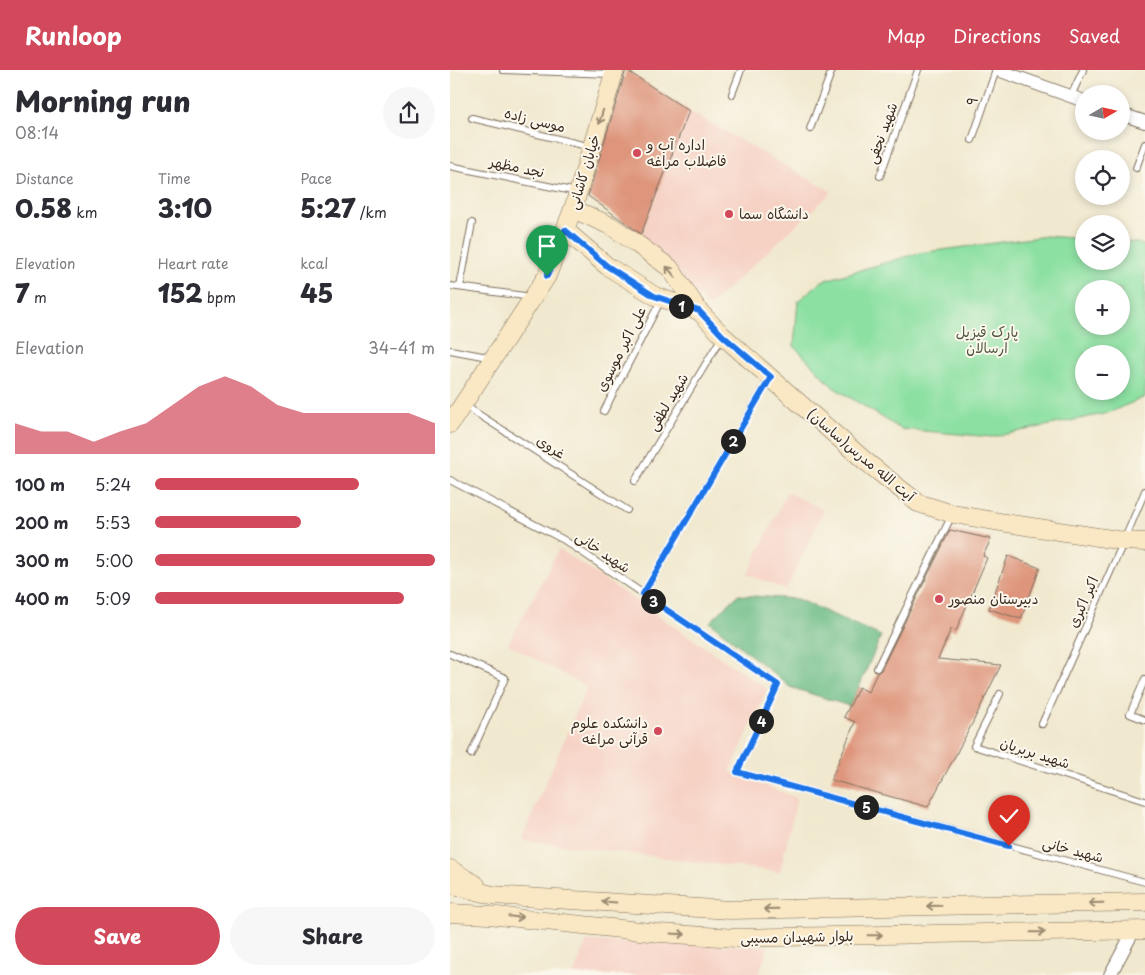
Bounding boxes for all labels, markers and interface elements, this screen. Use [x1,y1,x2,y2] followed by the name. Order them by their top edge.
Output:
[25,17,122,53] text: Runloop
[887,22,925,49] text: Map
[953,22,1041,49] text: Directions
[1069,22,1120,49] text: Saved
[15,79,191,122] text: Morning run
[1075,85,1130,140] north arrow
[1075,85,1130,400] map controls
[383,87,435,139] button: share
[960,93,983,108] street label: ۹
[861,99,902,166] street label: شهید نجفی
[502,102,568,137] street label: موسی زاده
[596,108,606,124] one-way arrow
[15,120,59,144] text: 08:14
[562,132,605,212] street label: خیابان کاشانی
[646,134,727,171] place label: اداره آب و فاضلاب مراغه
[631,147,643,159] marker: اداره آب و فاضلاب مراغه
[487,150,546,183] street label: نجد مظهر
[1075,150,1130,205] button: locate
[15,168,74,189] text: Distance
[158,168,191,189] text: Time
[300,168,332,189] text: Pace
[15,189,72,227] text: 0.58
[158,189,212,227] text: 3:10
[300,189,355,227] text: 5:27
[72,202,97,223] text: km
[355,202,387,223] text: /km
[739,203,809,224] place label: دانشگاه سما
[723,208,735,220] marker: دانشگاه سما
[1075,215,1130,270] button: layers
[526,225,568,276] pin
[533,232,561,260] icon: arrive
[15,253,75,274] text: Elevation
[158,253,228,274] text: Heart rate
[300,253,328,274] text: kcal
[665,265,677,278] one-way arrow
[15,274,29,312] text: 7
[158,274,202,312] text: 152
[300,274,333,312] text: 45
[1075,280,1130,335] button: +
[29,287,47,308] text: m
[202,287,236,308] text: bpm
[668,294,694,318] pin: 1
[678,296,685,317] text: 1
[590,303,651,395] street label: علی اکبر موسوی
[956,321,1018,358] park label: پارک قیزیل ارسالان
[15,335,84,359] text: Elevation
[368,335,435,359] text: 34–41 m
[1075,345,1130,400] button: −
[642,369,693,435] street label: شهید لطفی
[803,403,920,506] street label: آیت الله مدرس(ساسان)
[720,428,746,454] pin: 2
[533,429,570,464] street label: غروی
[729,431,738,452] text: 2
[15,472,65,496] text: 100 m
[95,472,131,496] text: 5:24
[15,510,69,534] text: 200 m
[95,510,130,534] text: 5:53
[572,526,635,578] street label: شهید خانی
[15,548,69,572] text: 300 m
[95,548,133,572] text: 5:00
[1062,573,1103,631] street label: اکبر اکبری
[15,586,69,610] text: 400 m
[95,586,131,610] text: 5:09
[640,588,666,614] pin: 3
[948,588,1038,609] place label: دبیرستان منصور
[649,591,658,612] text: 3
[933,593,945,605] marker: دبیرستان منصور
[748,708,774,734] pin: 4
[757,711,766,732] text: 4
[570,712,648,749] place label: دانشکده علوم قرآنی مراغه
[652,725,664,737] marker: دانشکده علوم قرآنی مراغه
[998,731,1073,774] street label: شهید بربریان
[854,794,878,820] pin: 5
[988,795,1030,846] pin
[862,797,871,818] text: 5
[995,802,1023,830] icon: check
[1040,831,1106,868] street label: شهید خانی
[601,898,617,907] one-way arrow
[1089,898,1105,908] one-way arrow
[926,901,942,911] one-way arrow
[764,904,780,914] one-way arrow
[15,907,220,965] button: Save
[230,907,435,965] button: Share
[508,913,524,922] one-way arrow
[740,925,854,948] street label: بلوار شهیدان مسیبی
[1029,927,1045,937] one-way arrow
[669,930,685,939] one-way arrow
[866,930,883,940] one-way arrow

